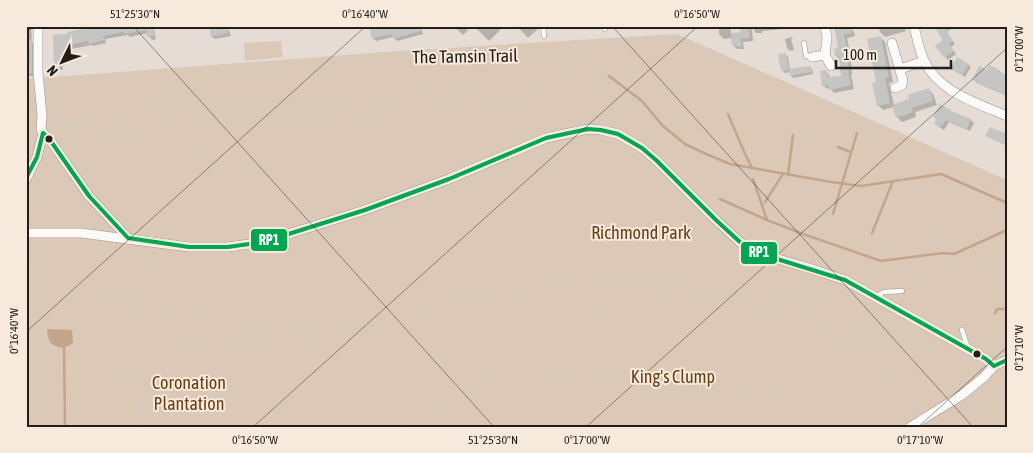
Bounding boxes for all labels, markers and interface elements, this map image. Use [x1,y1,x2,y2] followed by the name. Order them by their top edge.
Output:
[110,7,160,21] text: 51°25'30"N
[342,7,388,21] text: 0°16'40"W
[674,7,720,21] text: 0°16'50"W
[1012,26,1026,72] text: 0°17'00"W
[38,38,88,88] north arrow
[836,38,950,70] scale bar
[412,45,518,67] street label: The Tamsin Trail
[843,46,877,63] text: 100 m
[44,62,61,79] text: N
[44,134,54,144] unlabelled marker
[591,222,691,243] park label: Richmond Park
[250,228,288,252] line badge: RP1
[259,232,280,248] text: RP1
[740,241,778,265] line badge: RP1
[749,244,770,260] text: RP1
[7,308,21,354] text: 0°16'40"W
[1012,325,1026,371] text: 0°17'10"W
[972,349,982,359] unlabelled marker
[631,366,715,387] park label: King's Clump
[152,372,226,414] park label: Coronation Plantation
[232,433,278,447] text: 0°16'50"W
[468,433,518,447] text: 51°25'30"N
[564,433,610,447] text: 0°17'00"W
[897,433,943,447] text: 0°17'10"W

